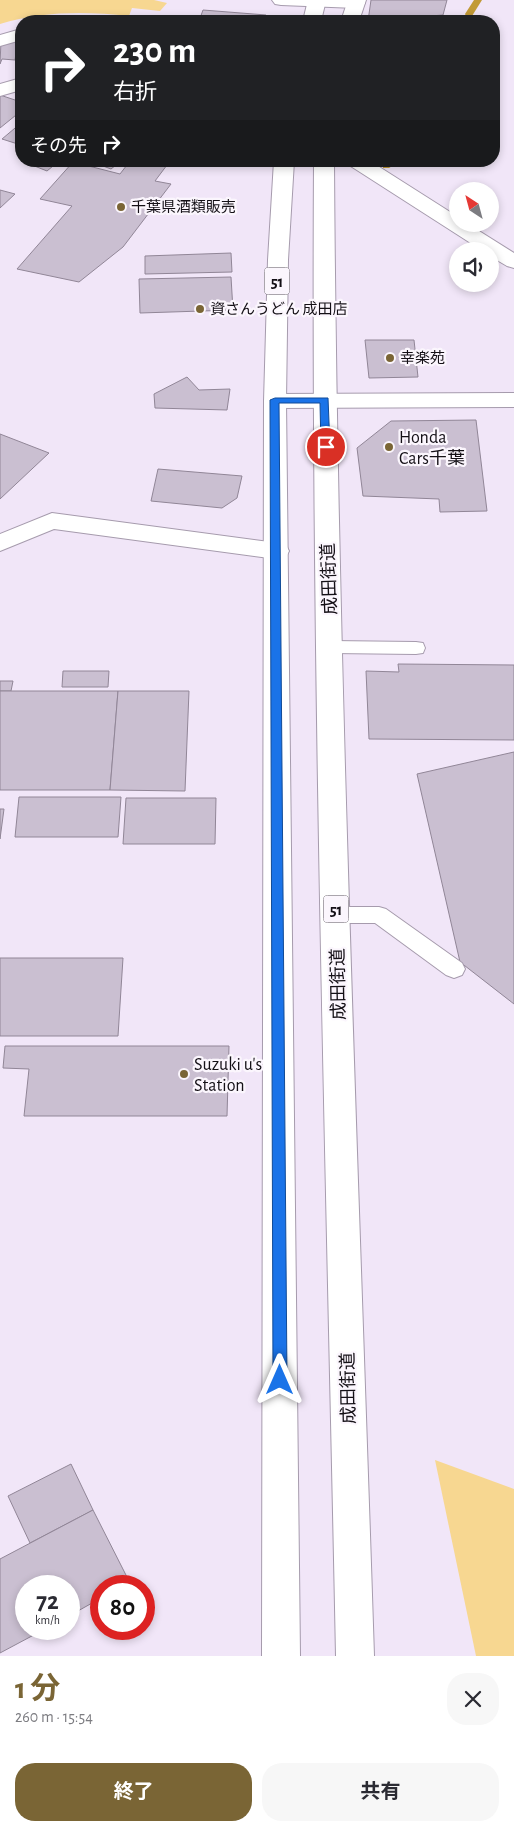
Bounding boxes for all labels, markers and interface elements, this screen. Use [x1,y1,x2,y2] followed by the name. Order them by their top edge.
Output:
[113,34,196,69] text: 230 m
[30,35,95,100] icon: right
[113,81,157,103] text: 右折
[97,130,125,158] icon: right
[30,137,87,156] text: その先
[449,182,499,232] north arrow
[449,182,499,292] map controls
[131,199,236,215] place label: 千葉県酒類販売
[115,201,127,213] marker: 千葉県酒類販売
[449,242,499,292] button: sound
[264,268,290,294] road number: 51
[210,301,347,317] place label: 資さんうどん 成田店
[194,303,206,315] marker: 資さんうどん 成田店
[400,350,445,366] place label: 幸楽苑
[384,352,396,364] marker: 幸楽苑
[305,426,347,468] pin
[399,429,465,468] place label: Honda Cars千葉
[312,433,340,461] icon: arrive
[383,441,395,453] marker: Honda Cars千葉
[318,543,340,615] street label: 成田街道
[324,896,348,922] road number: 51
[327,948,349,1020] street label: 成田街道
[194,1056,262,1095] place label: Suzuki u's Station
[178,1068,190,1080] marker: Suzuki u's Station
[337,1352,359,1424] street label: 成田街道
[253,1353,305,1405] position arrow
[90,1575,155,1640] speed limit sign: 80
[36,1589,59,1614] text: 72
[35,1614,60,1626] text: km/h
[447,1673,499,1725] button: close
[15,1674,60,1704] text: 1 分
[15,1709,93,1725] text: 260 m · 15:54
[15,1763,252,1821] button: 終了
[262,1763,499,1821] button: 共有

